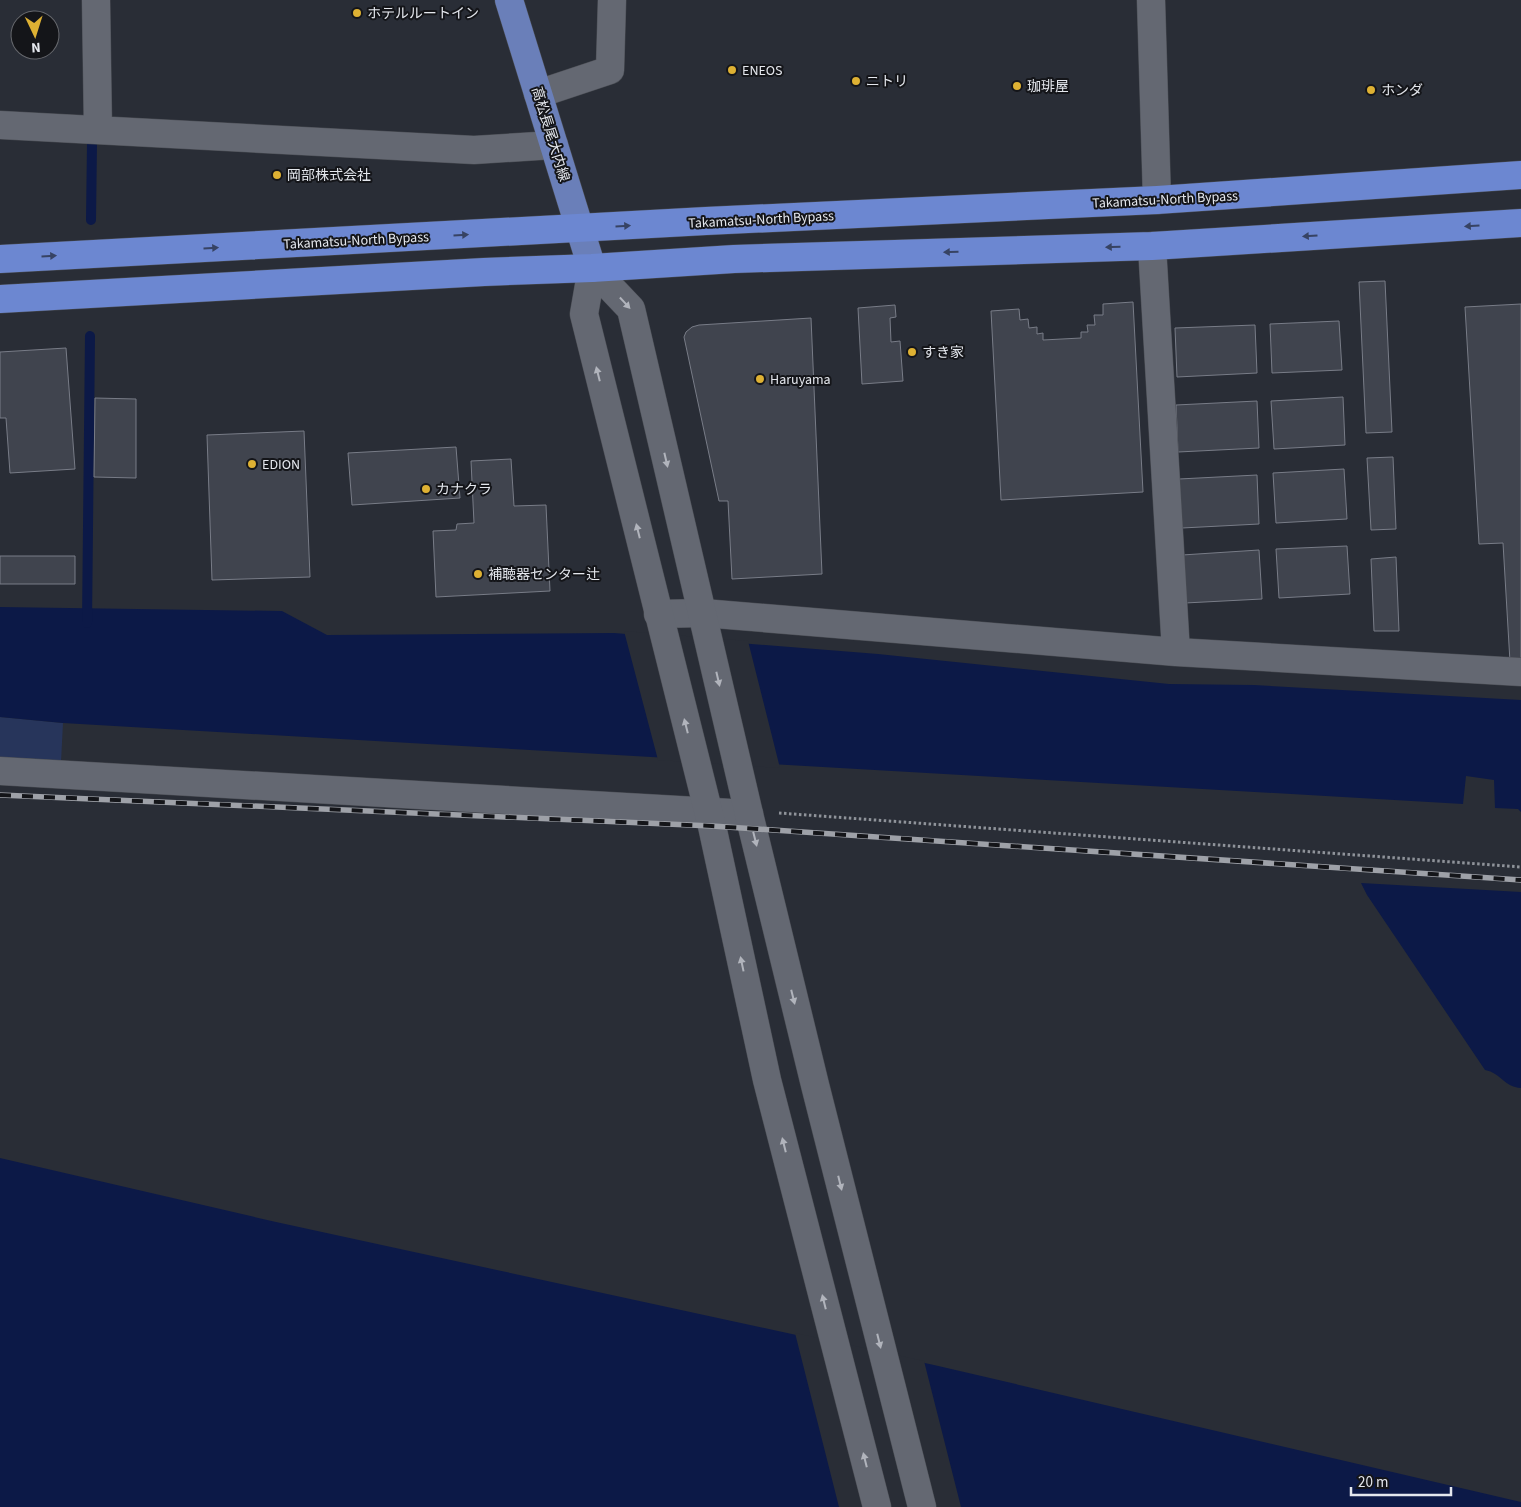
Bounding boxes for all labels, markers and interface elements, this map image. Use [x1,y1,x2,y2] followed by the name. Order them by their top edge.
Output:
[367,4,479,24] place label: ホテルルートイン
[351,7,363,19] marker: ホテルルートイン
[10,10,60,60] north arrow
[30,37,41,57] text: N
[742,61,783,81] place label: ENEOS
[726,64,738,76] marker: ENEOS
[866,72,908,92] place label: ニトリ
[850,75,862,87] marker: ニトリ
[1027,77,1069,97] place label: 珈琲屋
[1011,80,1023,92] marker: 珈琲屋
[1381,81,1423,101] place label: ホンダ
[1365,84,1377,96] marker: ホンダ
[526,85,574,184] street label: 高松長尾大内線
[287,166,371,186] place label: 岡部株式会社
[271,169,283,181] marker: 岡部株式会社
[1092,186,1239,214] street label: Takamatsu-North Bypass
[688,206,835,234] street label: Takamatsu-North Bypass
[615,222,631,230] one-way arrow
[1464,222,1480,230] one-way arrow
[283,227,430,255] street label: Takamatsu-North Bypass
[453,230,469,238] one-way arrow
[1302,232,1318,240] one-way arrow
[203,243,219,251] one-way arrow
[1105,243,1121,251] one-way arrow
[942,248,958,256] one-way arrow
[41,252,57,260] one-way arrow
[619,297,631,309] one-way arrow
[922,343,964,363] place label: すき家
[906,346,918,358] marker: すき家
[594,366,602,381] one-way arrow
[770,370,831,390] place label: Haruyama
[754,373,766,385] marker: Haruyama
[663,452,671,467] one-way arrow
[262,455,300,475] place label: EDION
[246,458,258,470] marker: EDION
[436,480,492,500] place label: カナクラ
[420,483,432,495] marker: カナクラ
[633,524,641,539] one-way arrow
[488,565,600,585] place label: 補聴器センター辻
[472,568,484,580] marker: 補聴器センター辻
[714,671,722,686] one-way arrow
[682,719,690,734] one-way arrow
[751,832,759,847] one-way arrow
[738,956,746,971] one-way arrow
[789,990,797,1005] one-way arrow
[780,1137,788,1152] one-way arrow
[836,1176,844,1191] one-way arrow
[820,1295,828,1310] one-way arrow
[876,1333,884,1348] one-way arrow
[860,1452,868,1467] one-way arrow
[1351,1464,1451,1496] scale bar
[1358,1472,1388,1493] text: 20 m

